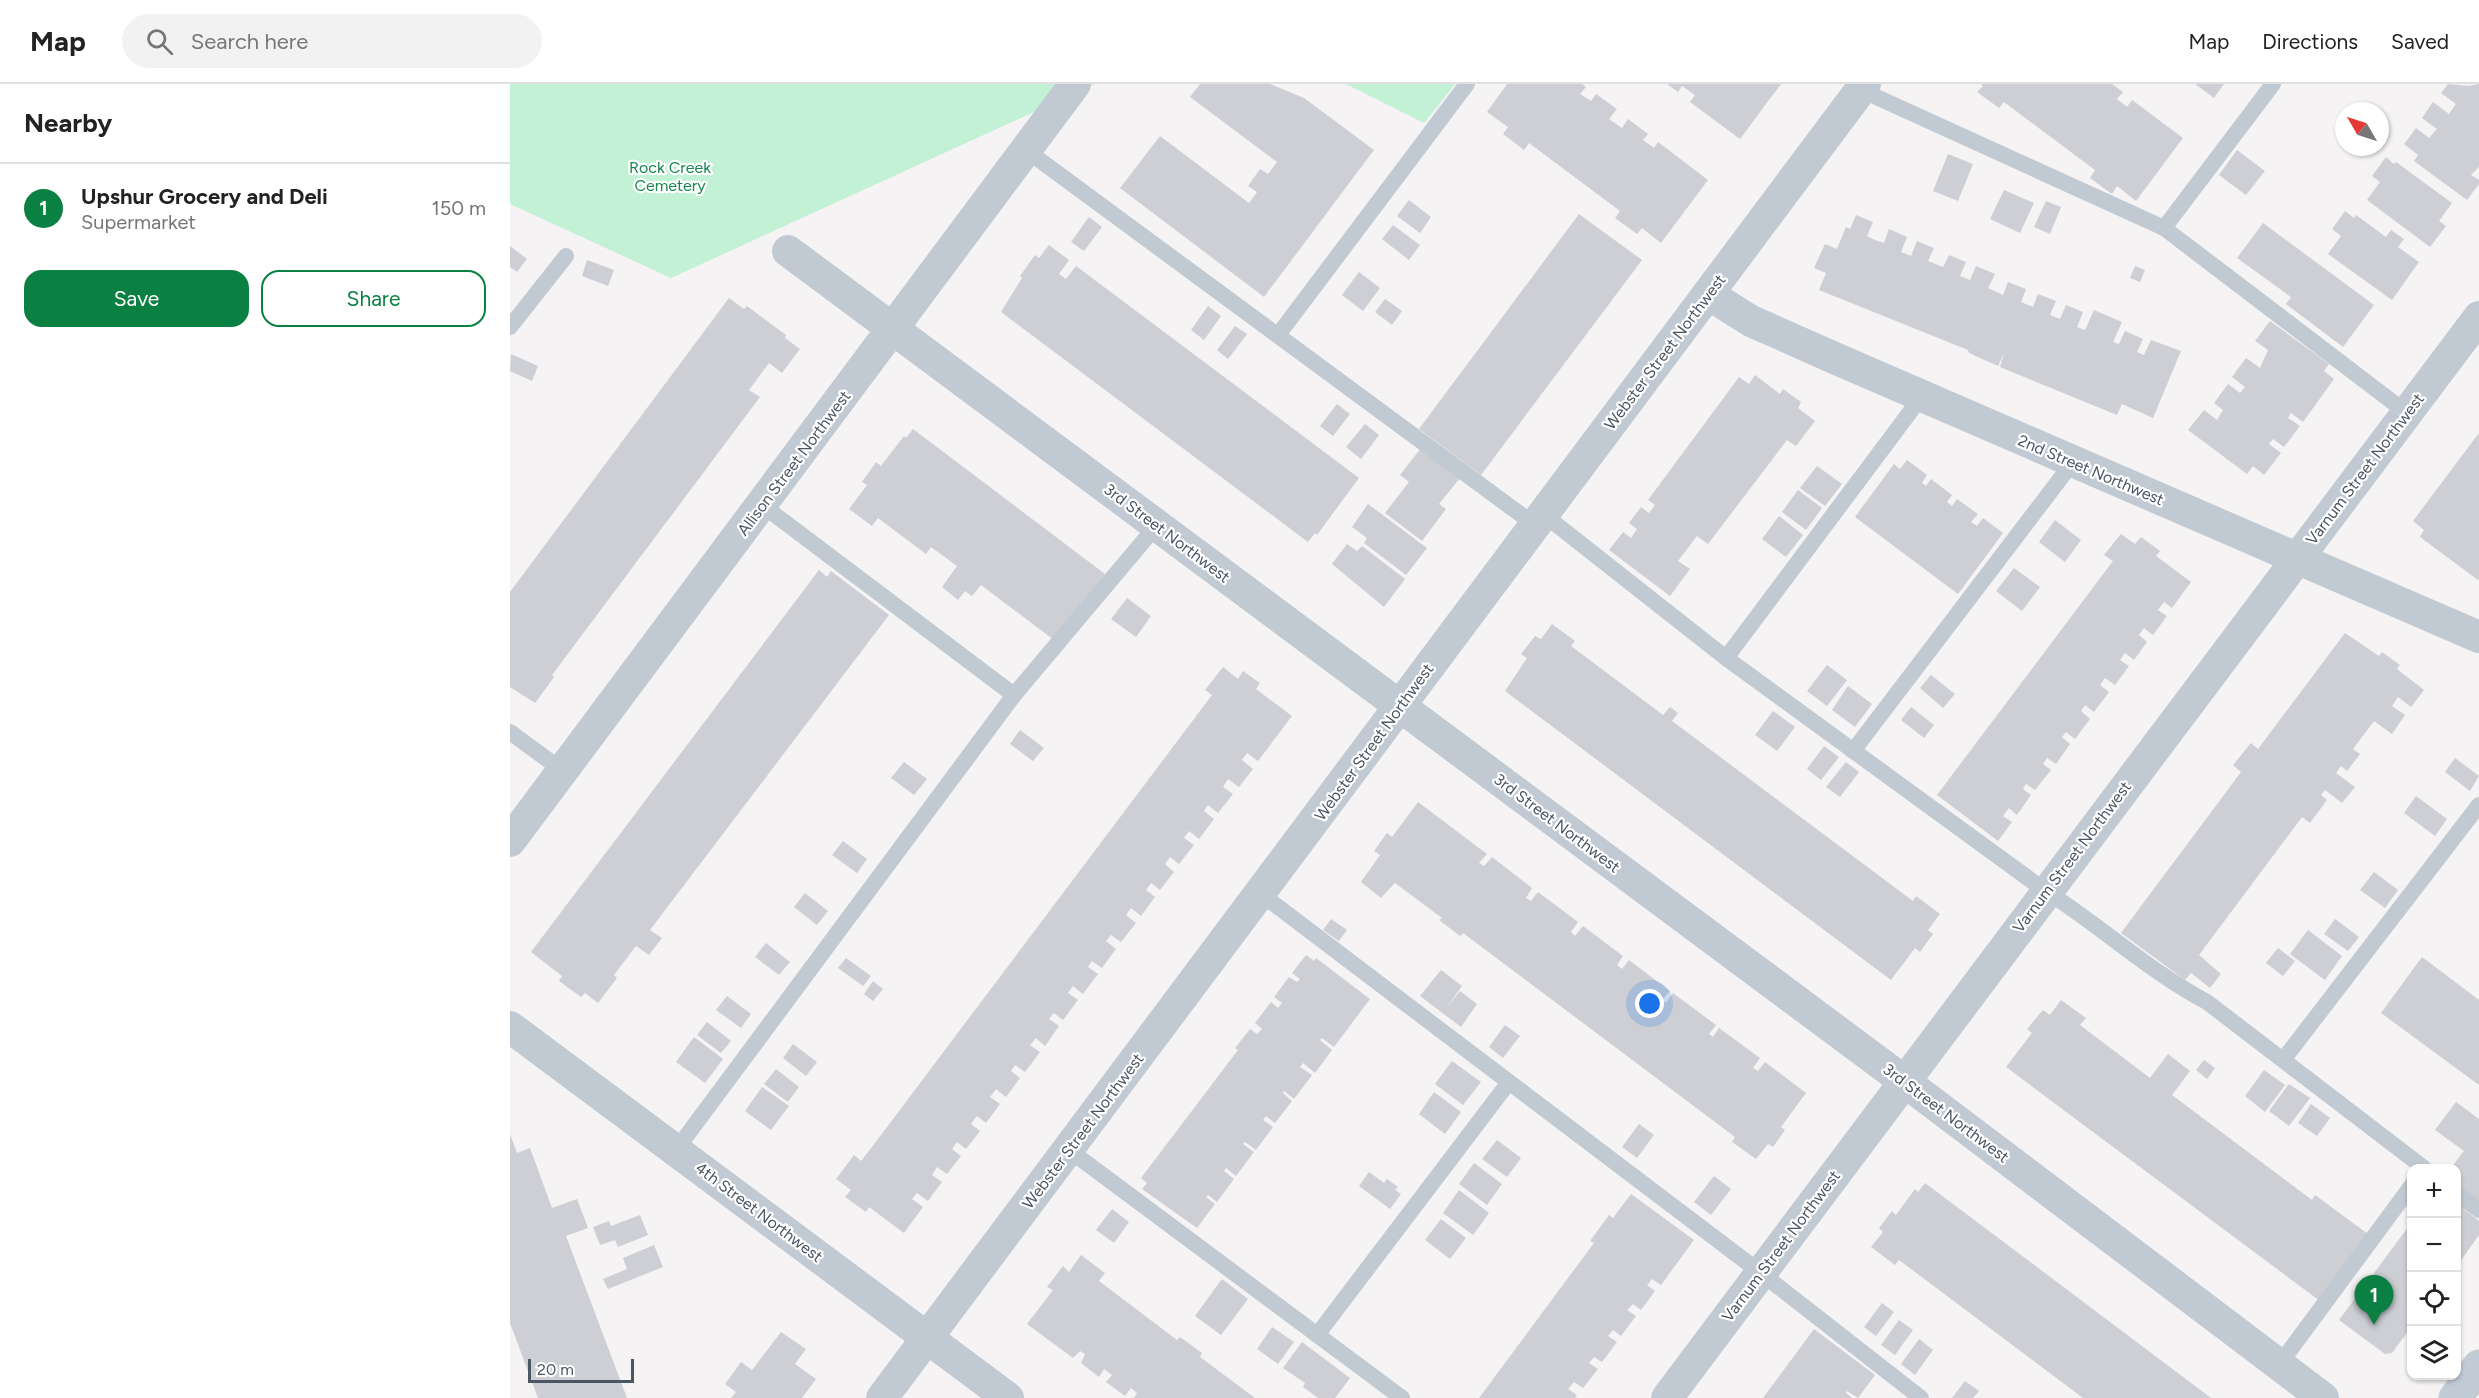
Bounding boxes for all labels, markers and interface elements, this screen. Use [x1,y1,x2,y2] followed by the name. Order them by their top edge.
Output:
[122,14,542,68] search box
[30,24,86,58] text: Map
[143,25,176,58] icon: search
[191,28,308,55] text: Search here
[2188,29,2229,54] text: Map
[2262,29,2358,54] text: Directions
[2391,29,2449,54] text: Saved
[2335,102,2389,156] north arrow
[24,107,112,139] text: Nearby
[629,158,711,195] park label: Rock Creek Cemetery
[81,183,328,210] text: Upshur Grocery and Deli
[39,196,48,220] text: 1
[431,196,486,220] text: 150 m
[81,210,196,234] text: Supermarket
[24,270,249,327] button: Save
[261,270,486,327] button: Share
[1600,271,1730,433] street label: Webster Street Northwest
[733,387,855,539] street label: Allison Street Northwest
[2302,390,2428,548] street label: Varnum Street Northwest
[2015,431,2167,509] street label: 2nd Street Northwest
[1100,479,1234,587] street label: 3rd Street Northwest
[1311,660,1437,824] street label: Webster Street Northwest
[1490,769,1624,877] street label: 3rd Street Northwest
[2009,778,2135,936] street label: Varnum Street Northwest
[1635,989,1664,1018] your location
[1018,1050,1148,1212] street label: Webster Street Northwest
[1879,1059,2013,1167] street label: 3rd Street Northwest
[692,1158,826,1266] street label: 4th Street Northwest
[2407,1164,2461,1380] map controls
[2407,1164,2461,1218] button: +
[1718,1167,1844,1325] street label: Varnum Street Northwest
[2407,1218,2461,1272] button: −
[2407,1272,2461,1326] button: locate
[2354,1276,2394,1325] pin: 1
[2407,1326,2461,1380] button: layers
[528,1356,634,1384] scale bar
[537,1360,574,1379] text: 20 m

